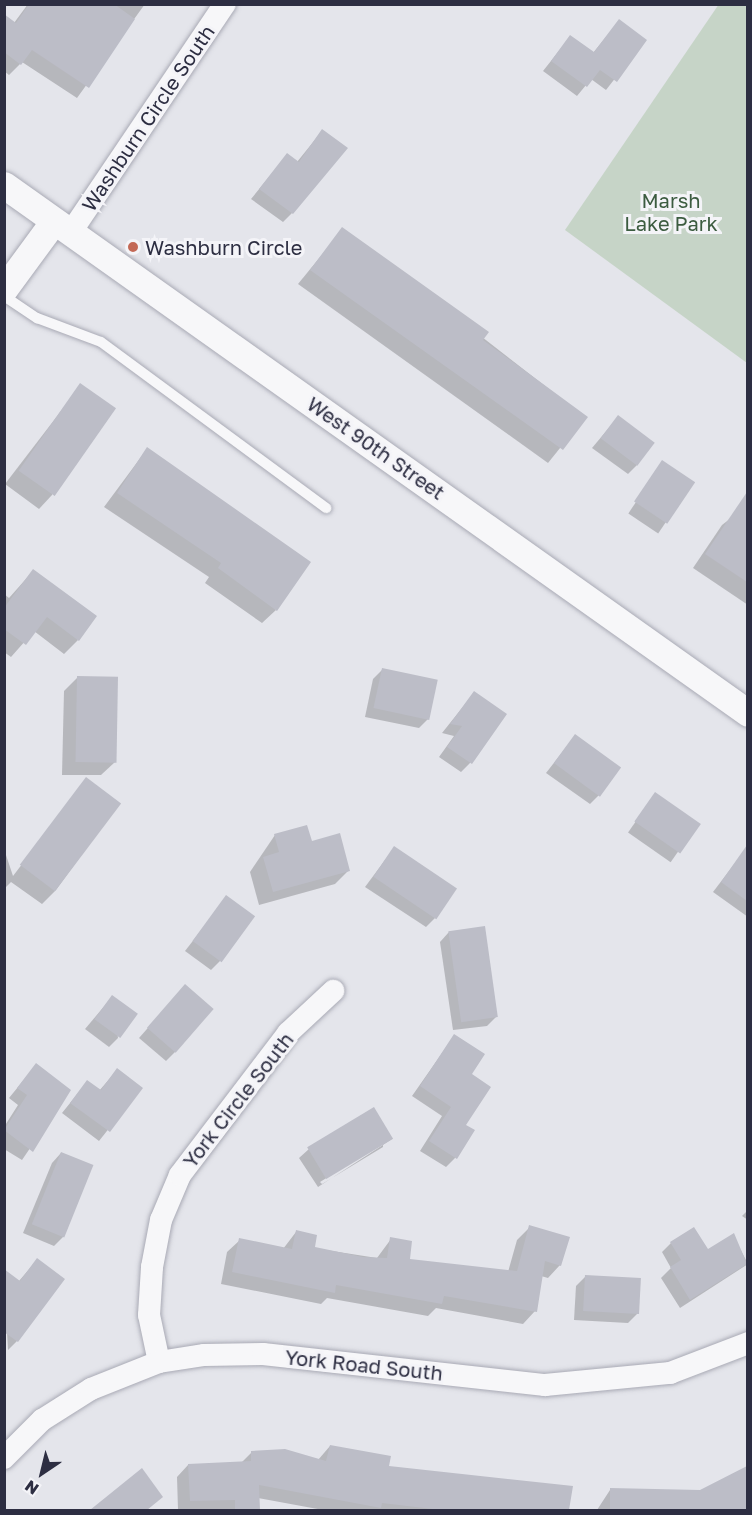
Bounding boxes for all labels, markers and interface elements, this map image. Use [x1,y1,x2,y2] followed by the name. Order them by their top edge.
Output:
[77,20,219,216] street label: Washburn Circle South
[624,188,718,235] park label: Marsh Lake Park
[145,235,302,259] place label: Washburn Circle
[126,240,140,254] marker: Washburn Circle
[303,392,449,504] street label: West 90th Street
[178,1028,298,1172] street label: York Circle South
[284,1345,444,1385] street label: York Road South
[12,1443,72,1503] north arrow
[21,1476,42,1499] text: N

